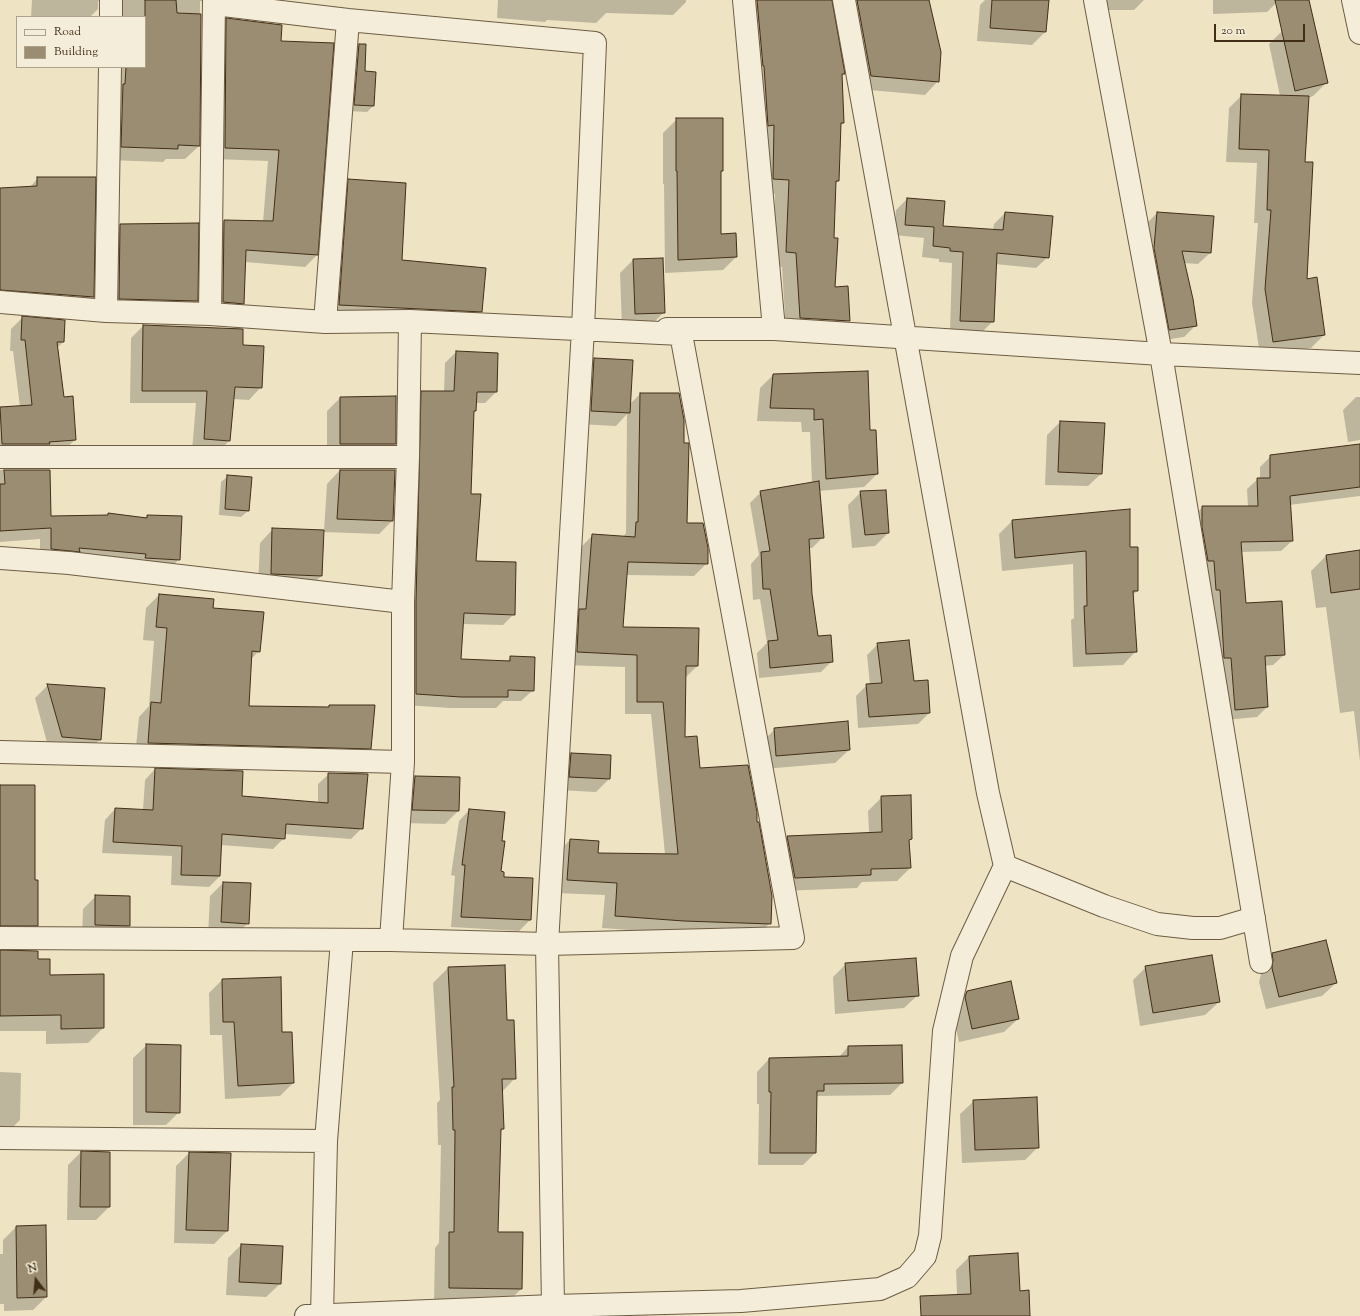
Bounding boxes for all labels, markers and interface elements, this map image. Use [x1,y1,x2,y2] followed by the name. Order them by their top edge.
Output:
[16,16,146,68] legend
[1216,16,1307,42] scale bar
[1221,22,1245,40] text: 20 m
[54,23,81,41] text: Road
[54,43,98,61] text: Building
[16,1260,56,1300] north arrow
[26,1260,39,1277] text: N

